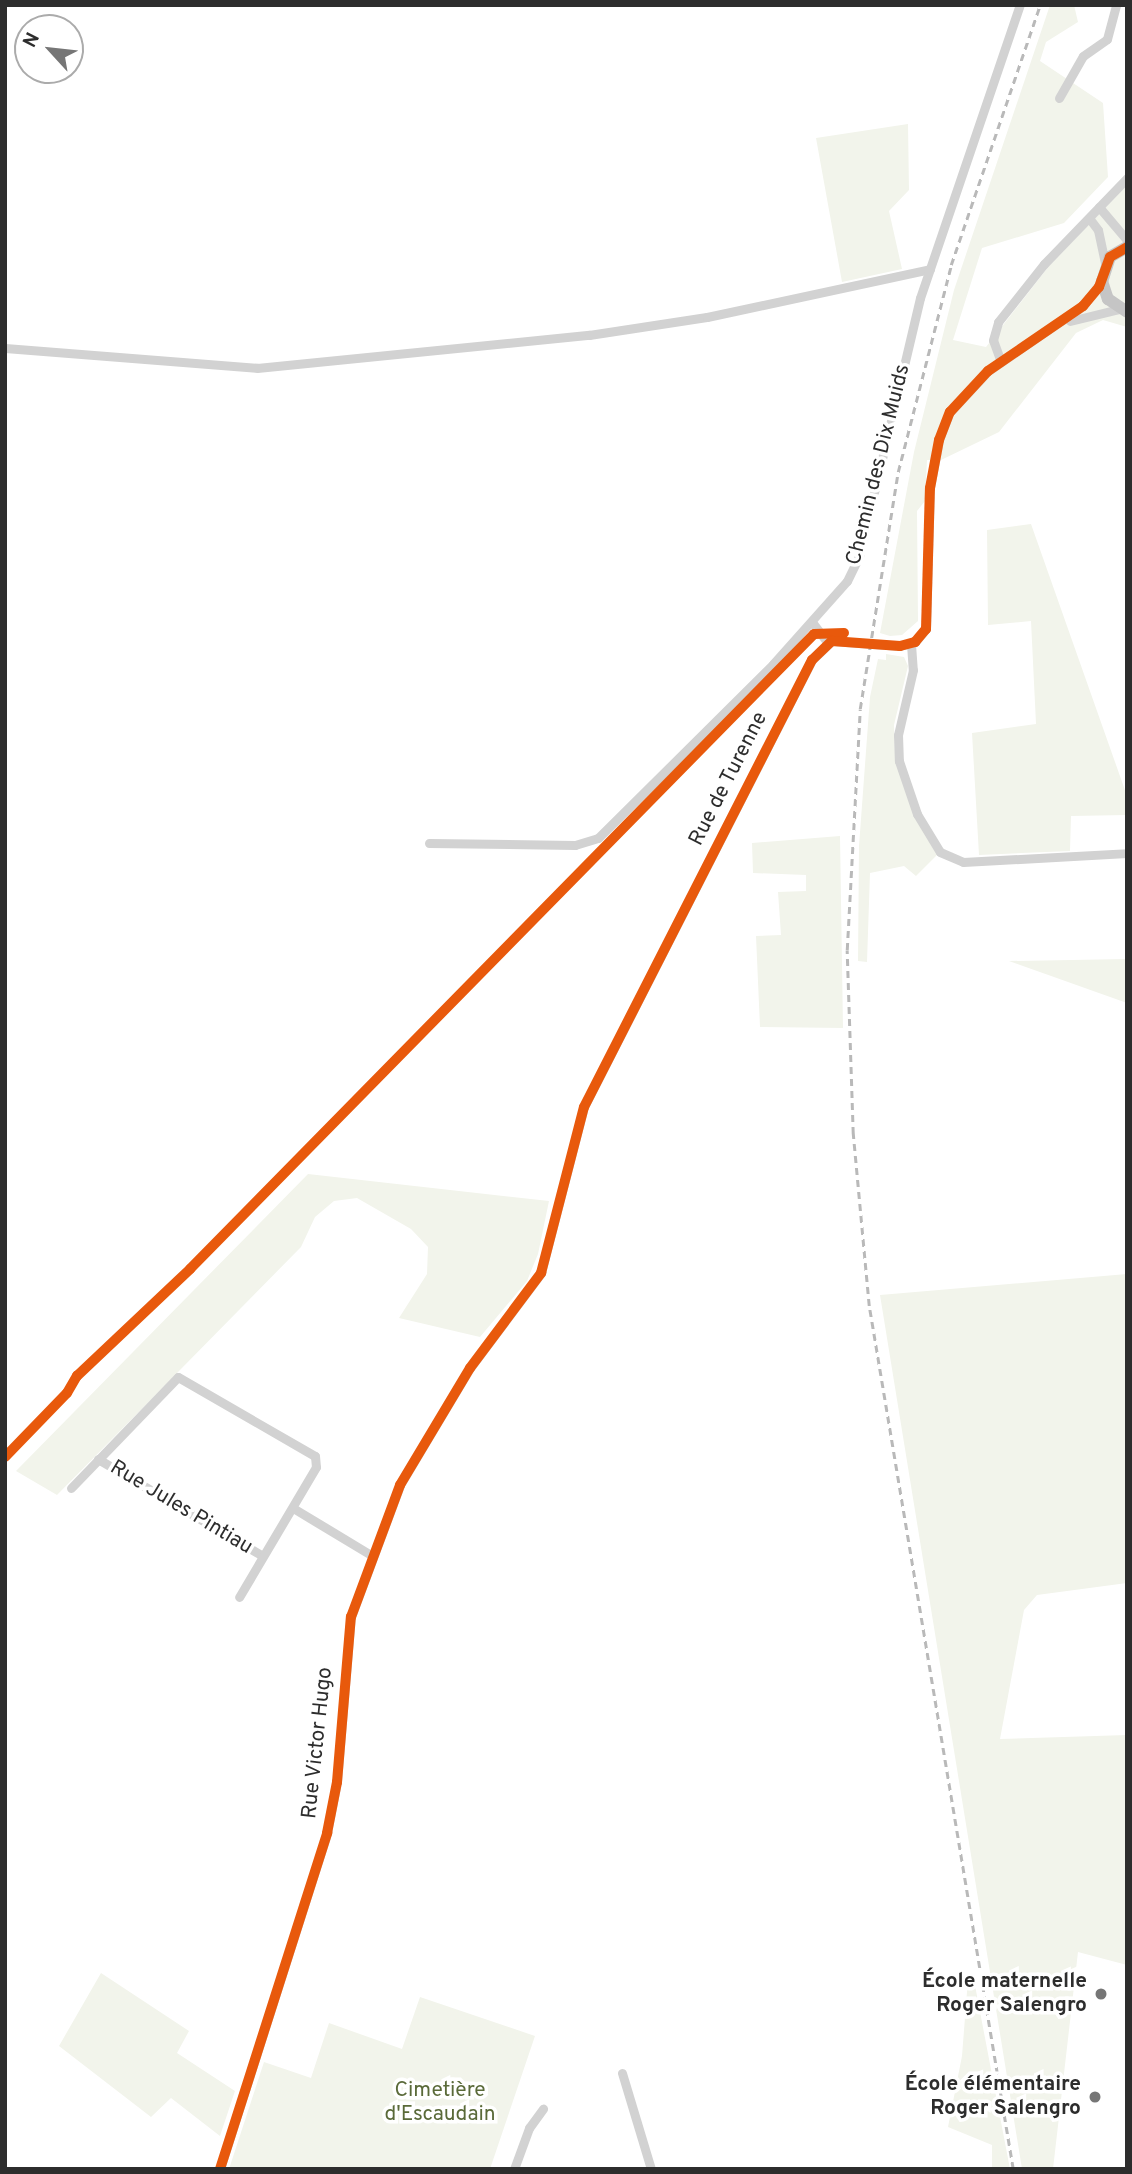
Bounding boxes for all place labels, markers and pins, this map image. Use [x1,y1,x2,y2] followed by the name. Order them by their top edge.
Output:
[922,1969,1087,2019] place label: École maternelle Roger Salengro
[1093,1986,1109,2002] marker: École maternelle Roger Salengro
[905,2072,1081,2122] place label: École élémentaire Roger Salengro
[1087,2089,1103,2105] marker: École élémentaire Roger Salengro

